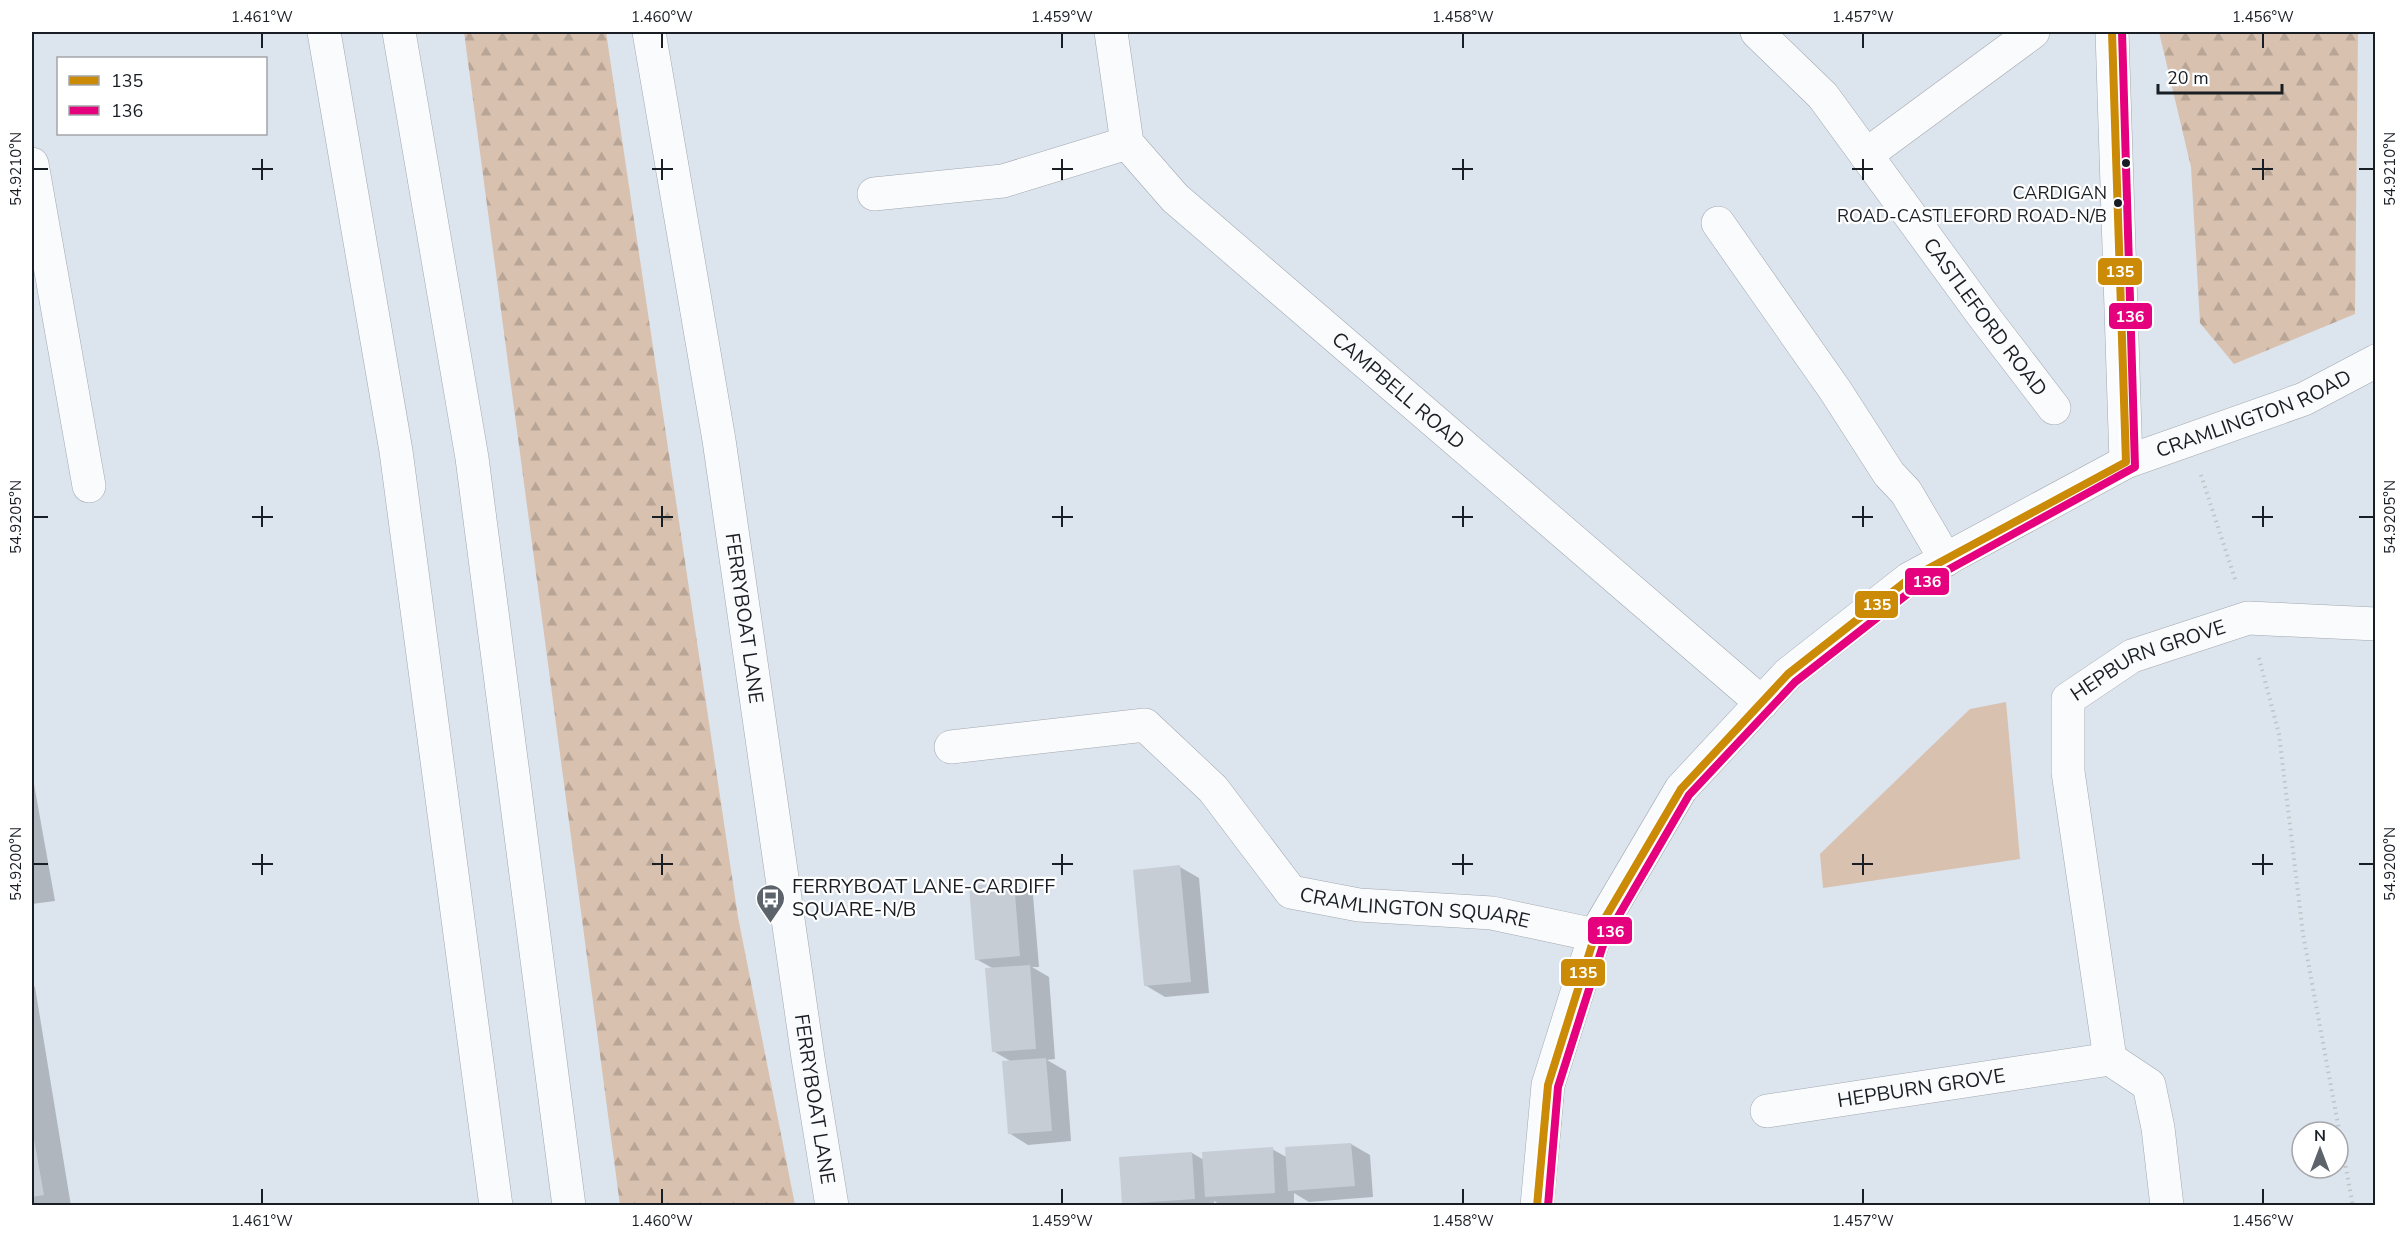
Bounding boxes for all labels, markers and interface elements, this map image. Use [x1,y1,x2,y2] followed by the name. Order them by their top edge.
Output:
[231,7,293,27] text: 1.461°W
[631,7,693,27] text: 1.460°W
[1031,7,1093,27] text: 1.459°W
[1432,7,1494,27] text: 1.458°W
[1832,7,1894,27] text: 1.457°W
[2232,7,2294,27] text: 1.456°W
[57,57,267,135] legend
[2158,57,2282,95] scale bar
[2167,66,2209,90] text: 20 m
[111,69,143,93] text: 135
[111,99,143,123] text: 136
[6,132,26,206] text: 54.9210°N
[2380,132,2400,206] text: 54.9210°N
[2120,157,2132,169] unlabelled marker
[1837,181,2107,228] place label: CARDIGAN ROAD-CASTLEFORD ROAD-N/B
[2112,197,2124,209] marker: CARDIGAN ROAD-CASTLEFORD ROAD-N/B
[1917,232,2053,402] street label: CASTLEFORD ROAD
[2097,257,2143,286] line badge: 135
[2106,261,2134,283] text: 135
[2108,302,2153,330] line badge: 136
[2116,306,2144,328] text: 136
[1326,325,1471,455] street label: CAMPBELL ROAD
[2152,363,2356,464] street label: CRAMLINGTON ROAD
[6,480,26,554] text: 54.9205°N
[2380,480,2400,554] text: 54.9205°N
[719,531,770,705] street label: FERRYBOAT LANE
[1904,567,1950,596] line badge: 136
[1913,571,1941,593] text: 136
[1854,590,1899,619] line badge: 135
[1863,594,1891,616] text: 135
[2065,613,2229,707] street label: HEPBURN GROVE
[6,827,26,901] text: 54.9200°N
[2380,827,2400,901] text: 54.9200°N
[792,873,1055,923] place label: FERRYBOAT LANE-CARDIFF SQUARE-N/B
[1298,880,1533,934] street label: CRAMLINGTON SQUARE
[755,882,787,924] bus stop icon: FERRYBOAT LANE-CARDIFF SQUARE-N/B
[1587,916,1633,945] line badge: 136
[1596,921,1624,943] text: 136
[1560,958,1606,987] line badge: 135
[1569,962,1597,984] text: 135
[788,1012,842,1186] street label: FERRYBOAT LANE
[1836,1062,2007,1114] street label: HEPBURN GROVE
[2290,1120,2350,1180] north arrow
[2314,1125,2326,1147] text: N
[231,1211,293,1231] text: 1.461°W
[631,1211,693,1231] text: 1.460°W
[1031,1211,1093,1231] text: 1.459°W
[1432,1211,1494,1231] text: 1.458°W
[1832,1211,1894,1231] text: 1.457°W
[2232,1211,2294,1231] text: 1.456°W

